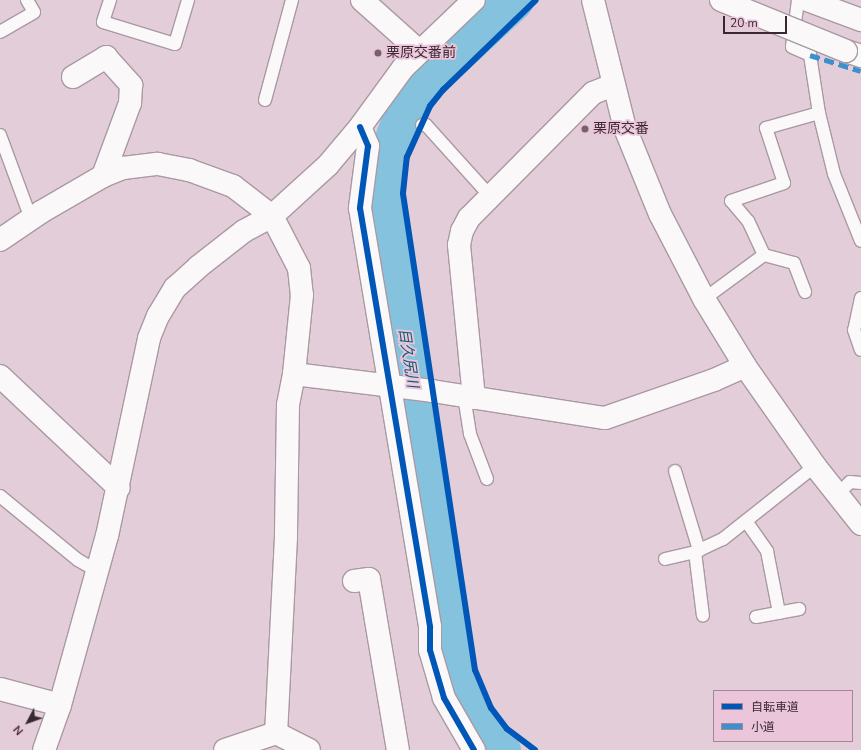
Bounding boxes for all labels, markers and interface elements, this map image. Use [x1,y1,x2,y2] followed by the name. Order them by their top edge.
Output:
[725,8,789,34] scale bar
[730,15,758,31] text: 20 m
[386,45,456,61] place label: 栗原交番前
[373,48,383,58] marker: 栗原交番前
[593,121,649,137] place label: 栗原交番
[580,124,590,134] marker: 栗原交番
[394,327,422,389] water label: 目久尻川
[713,690,853,742] legend
[751,699,799,715] text: 自転車道
[8,702,48,742] north arrow
[751,719,775,735] text: 小道
[10,722,27,738] text: N

